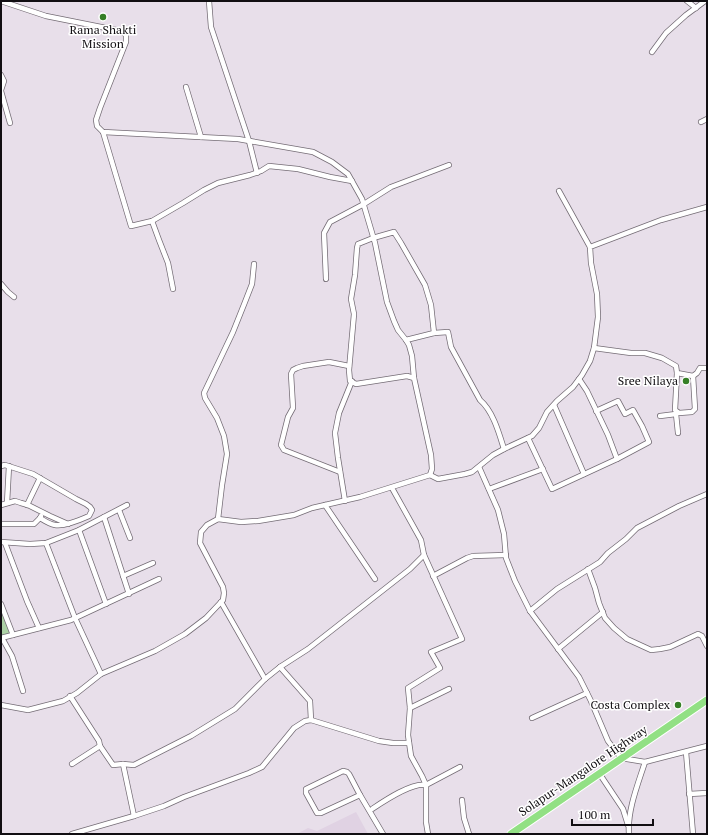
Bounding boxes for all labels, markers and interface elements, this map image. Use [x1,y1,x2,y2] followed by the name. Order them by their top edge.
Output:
[98,12,108,22] marker: Rama Shakti Mission
[70,22,137,51] place label: Rama Shakti Mission
[618,373,678,388] place label: Sree Nilaya
[681,376,691,386] marker: Sree Nilaya
[590,697,671,712] place label: Costa Complex
[673,700,683,710] marker: Costa Complex
[516,721,651,819] street label: Solapur-Mangalore Highway
[572,801,653,827] scale bar
[578,807,611,822] text: 100 m

